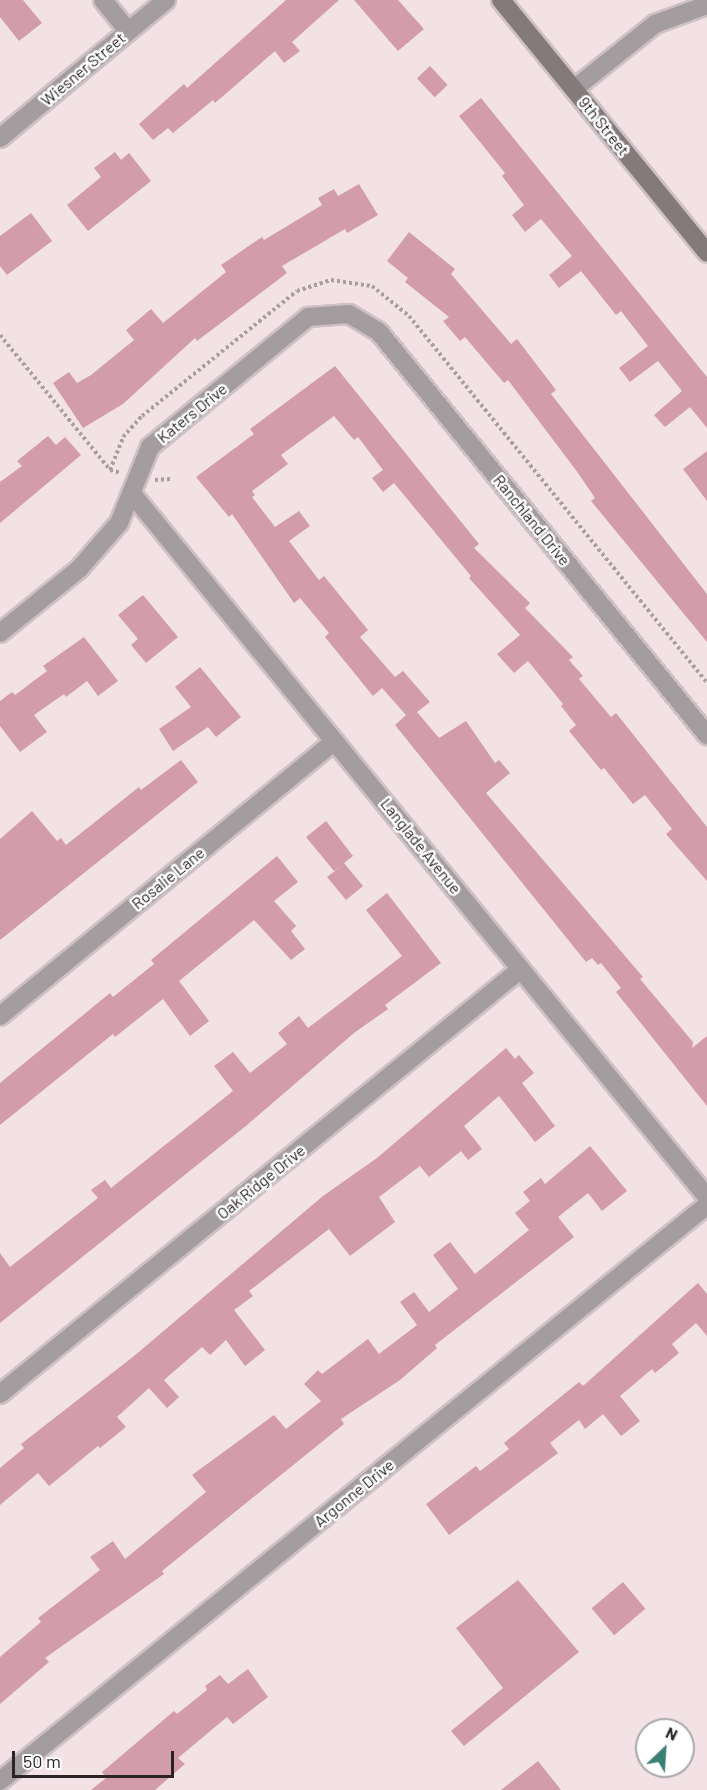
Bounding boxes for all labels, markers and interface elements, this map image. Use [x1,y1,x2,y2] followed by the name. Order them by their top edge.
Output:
[37,28,129,110] street label: Wiesner Street
[575,93,633,159] street label: 9th Street
[153,379,231,447] street label: Katers Drive
[489,471,575,569] street label: Ranchland Drive
[377,794,465,898] street label: Langlade Avenue
[128,843,208,913] street label: Rosalie Lane
[213,1141,309,1223] street label: Oak Ridge Drive
[310,1455,398,1531] street label: Argonne Drive
[635,1718,695,1778] north arrow
[663,1722,681,1744] text: N
[15,1739,177,1777] scale bar
[23,1750,61,1772] text: 50 m

